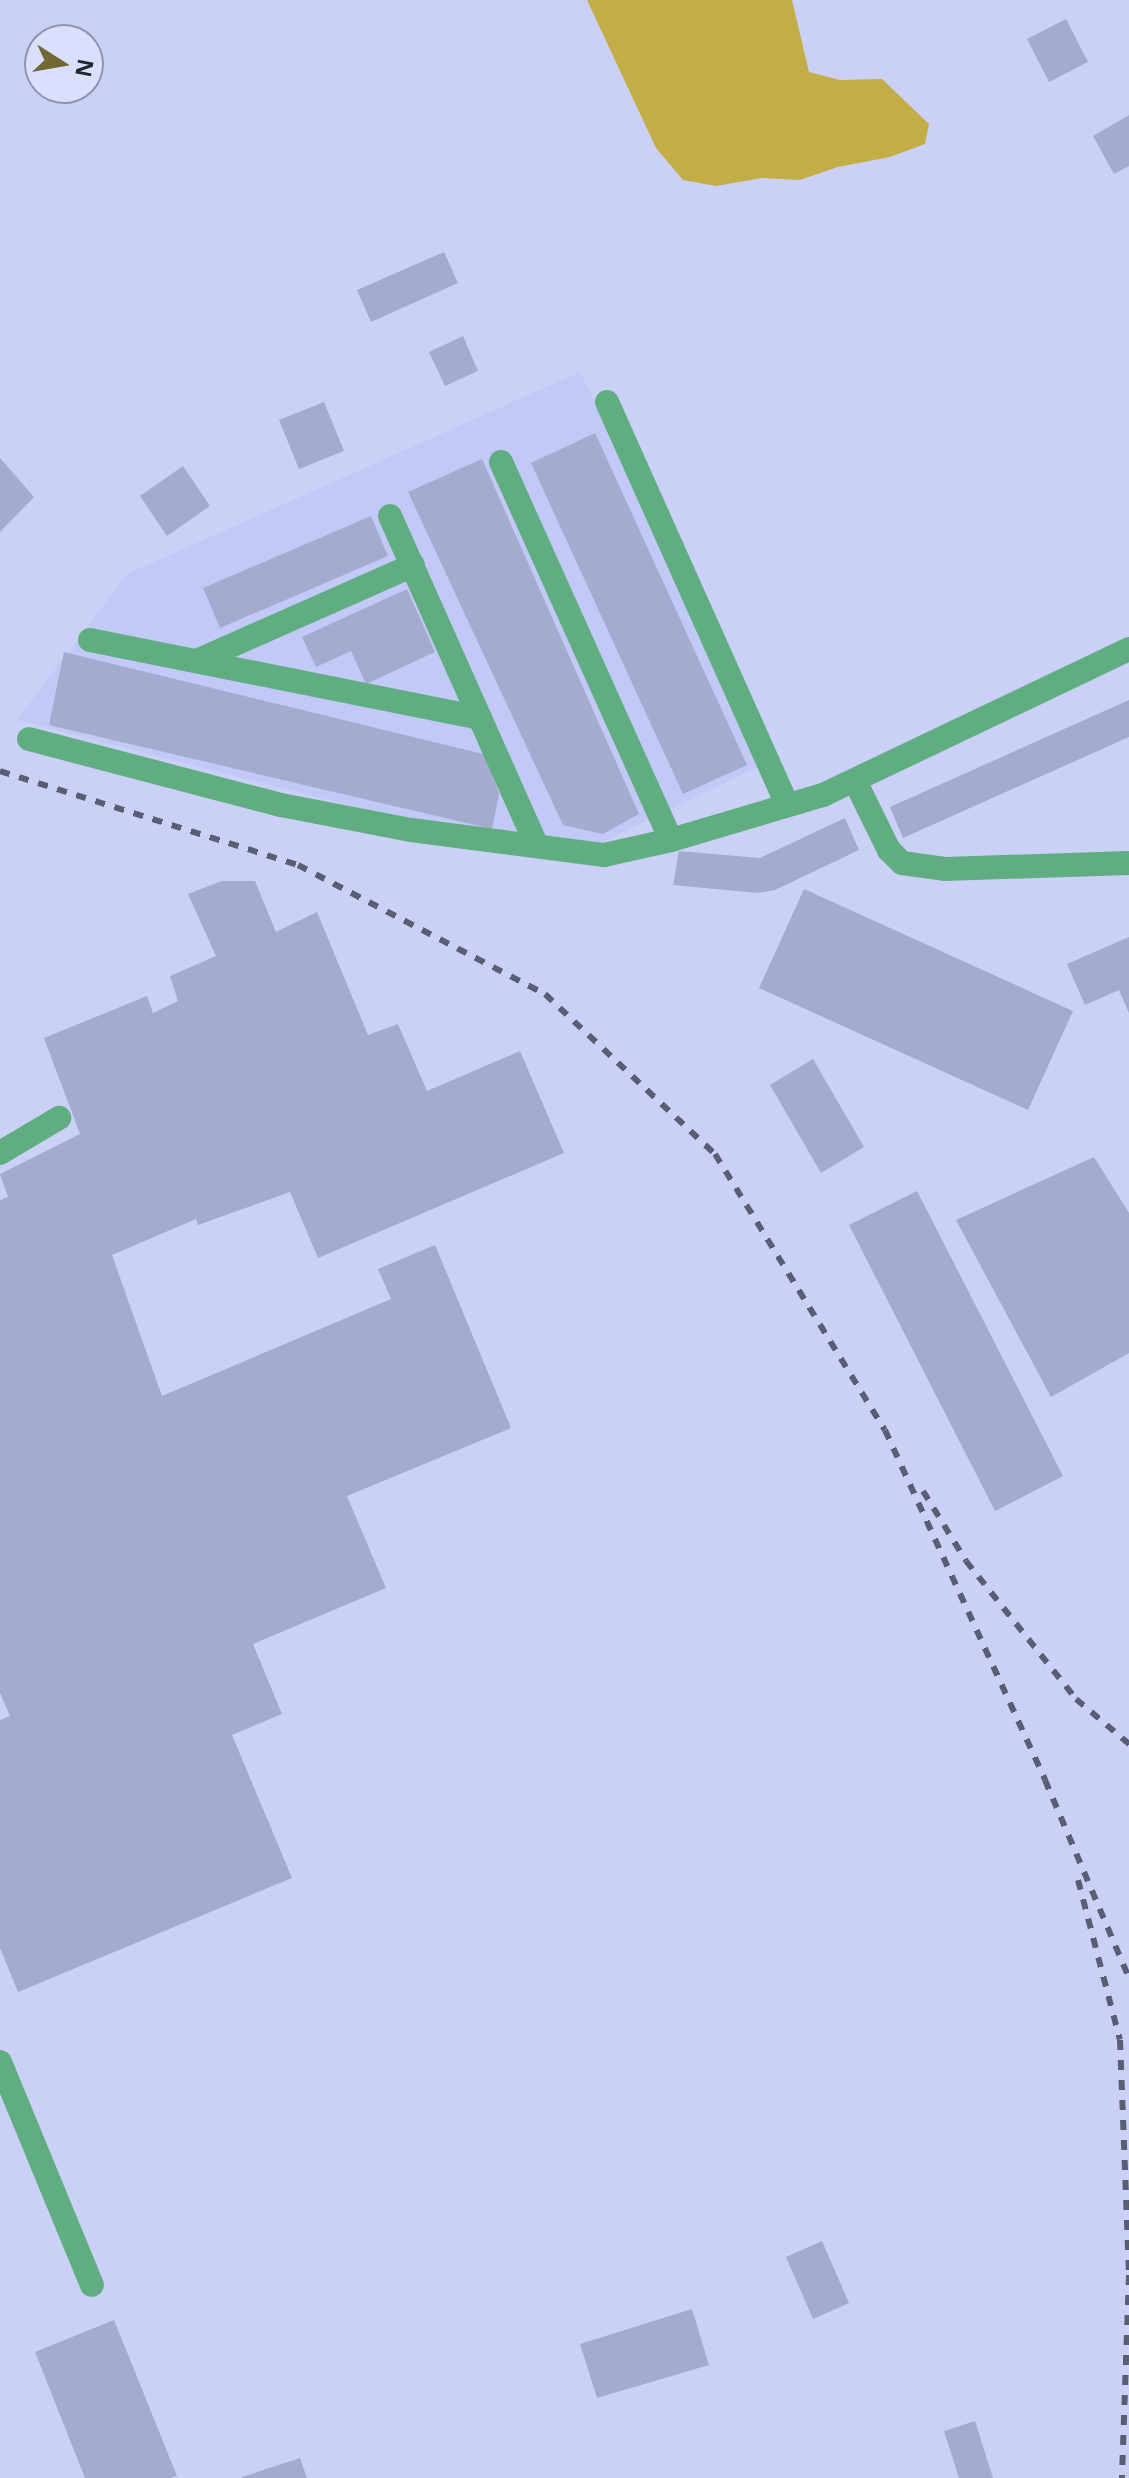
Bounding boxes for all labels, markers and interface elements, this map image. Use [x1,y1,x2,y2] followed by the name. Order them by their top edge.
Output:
[24,24,104,104] north arrow
[69,57,102,80] text: N

